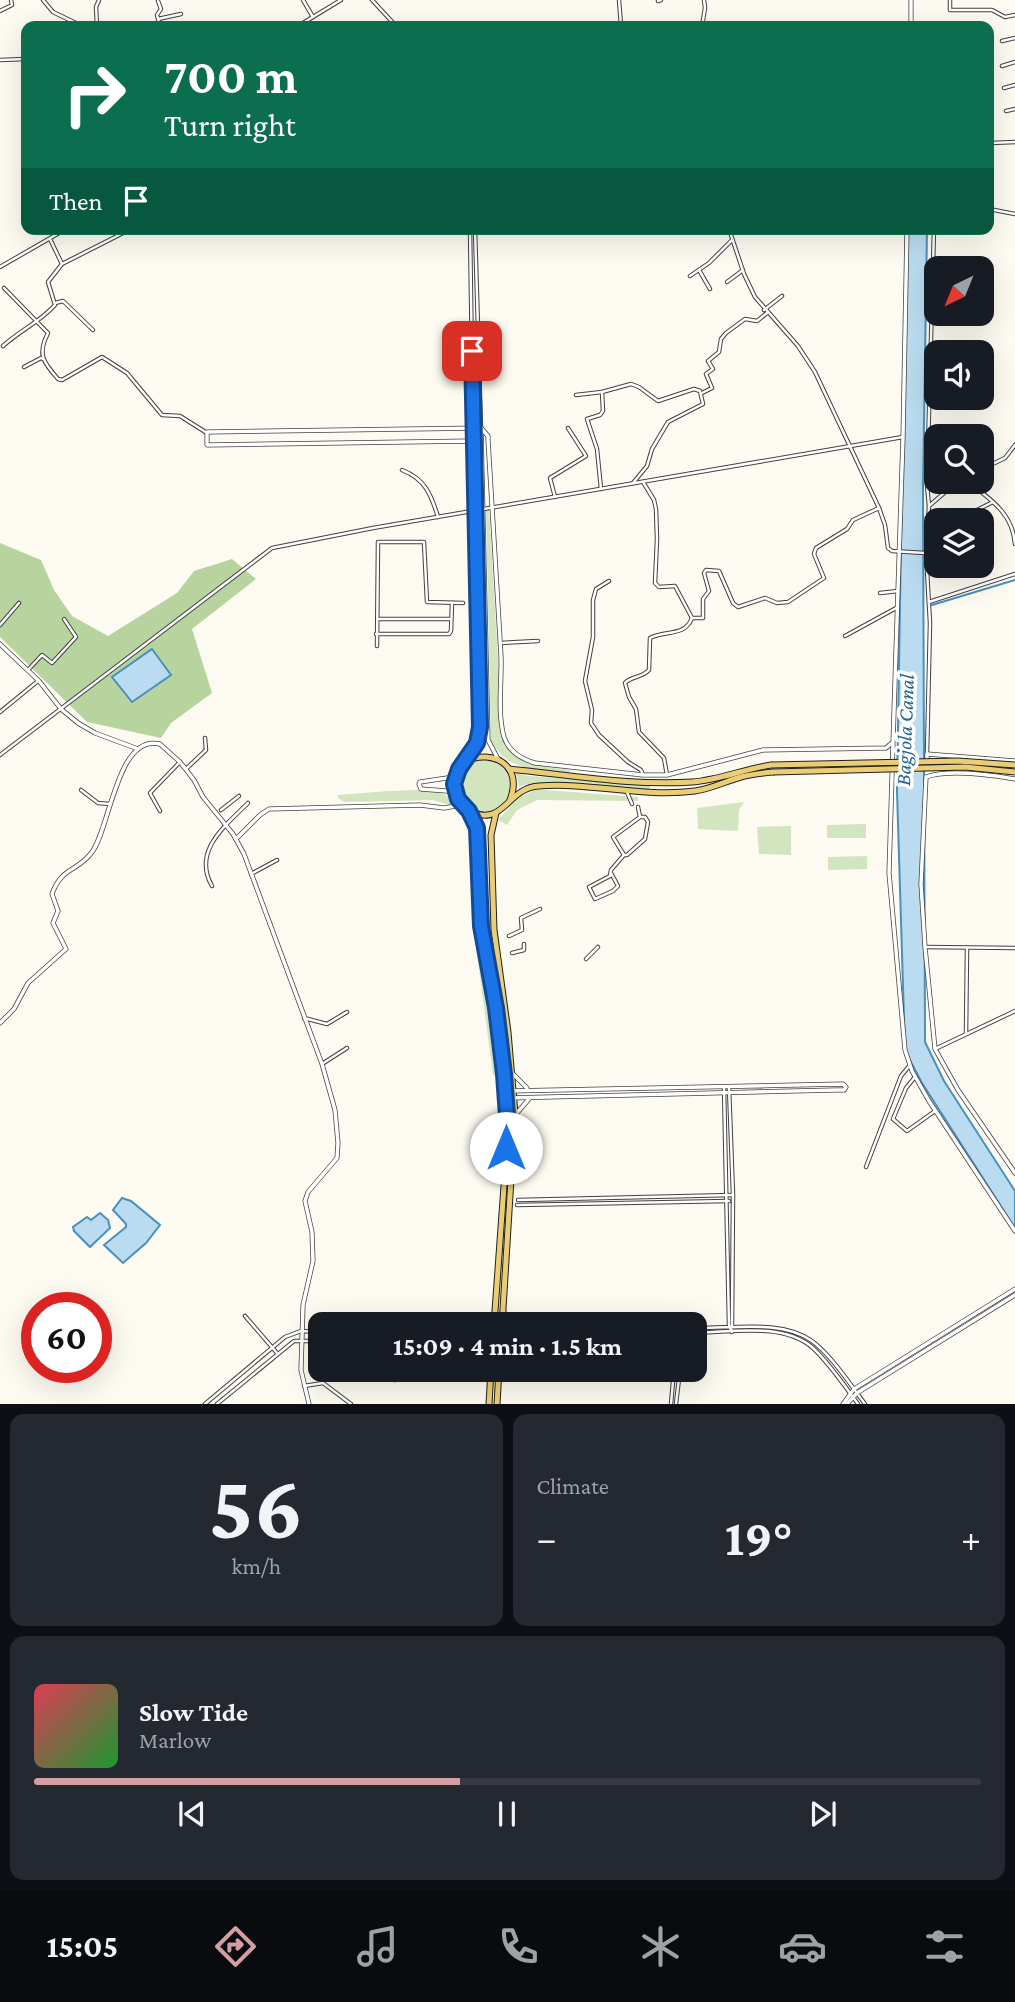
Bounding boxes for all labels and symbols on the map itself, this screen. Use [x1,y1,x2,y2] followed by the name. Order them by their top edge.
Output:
[924,256,994,326] north arrow
[442,321,502,381] pin
[891,673,919,786] water label: Bagjola Canal
[469,1111,543,1185] position arrow
[21,1292,112,1383] speed limit sign: 60

